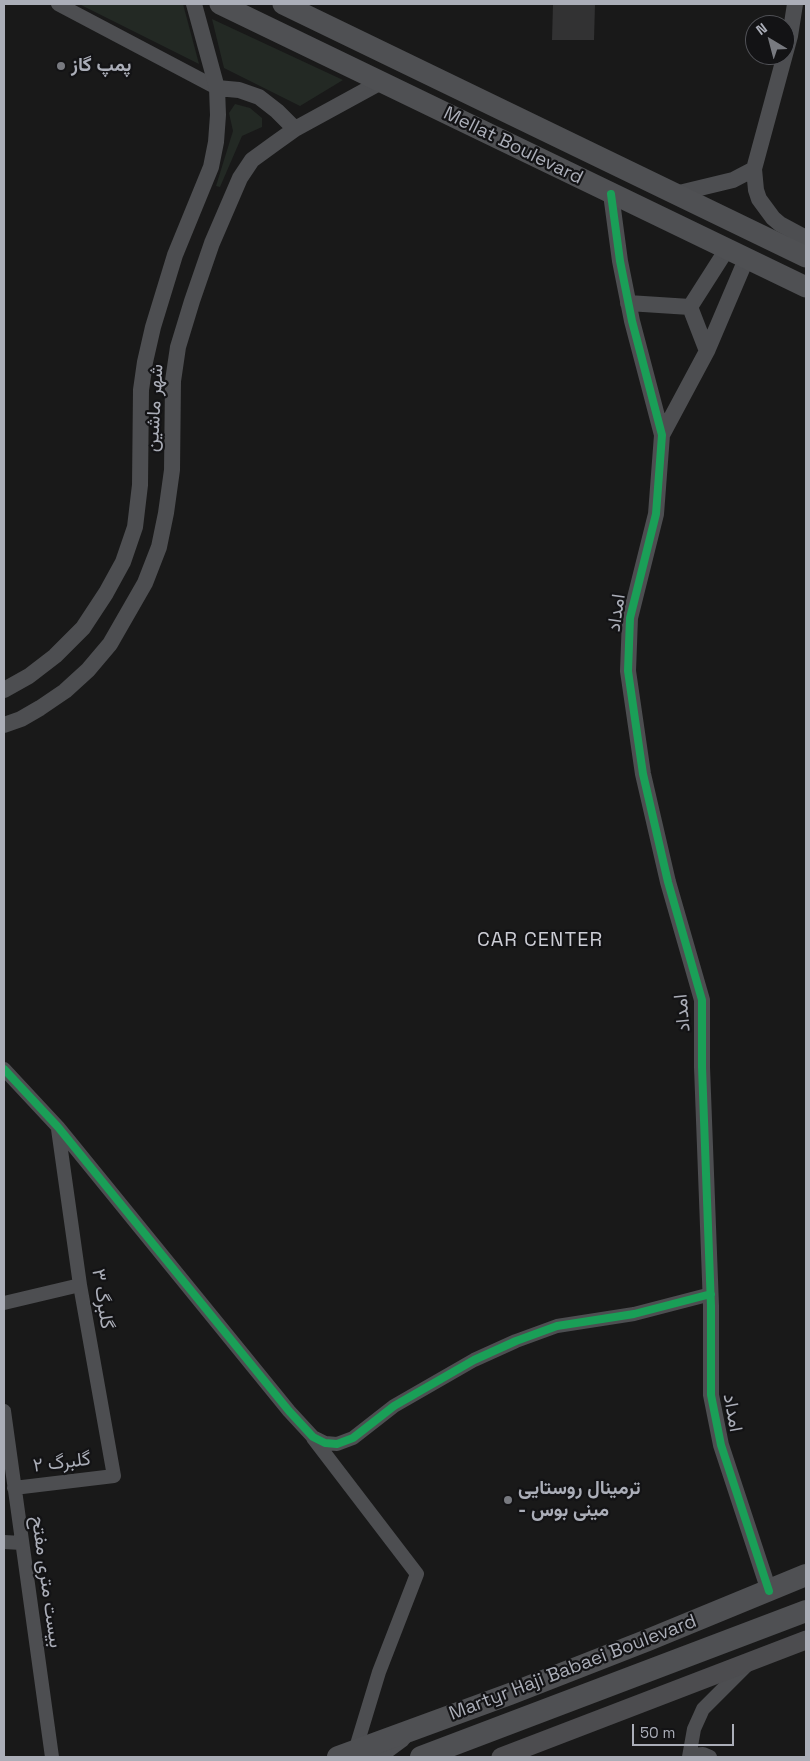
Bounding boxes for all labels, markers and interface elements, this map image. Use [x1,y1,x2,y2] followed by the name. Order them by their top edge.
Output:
[745,15,795,65] north arrow
[752,19,771,39] text: N
[71,55,131,77] place label: پمپ گاز
[55,60,67,72] marker: پمپ گاز
[440,102,586,190] street label: Mellat Boulevard
[141,363,169,453] street label: شهر ماشین
[603,593,631,633] street label: امداد
[476,929,604,953] district label: CAR CENTER
[670,993,696,1033] street label: امداد
[86,1267,118,1331] street label: گلبرگ ۳
[717,1392,747,1434] street label: امداد
[32,1448,92,1478] street label: گلبرگ ۲
[518,1478,641,1522] place label: ترمینال روستایی - مینی بوس
[502,1494,514,1506] marker: ترمینال روستایی - مینی بوس
[25,1515,67,1649] street label: بیست متری مفتح
[446,1610,700,1726] street label: Martyr Haji Babaei Boulevard
[635,1714,738,1746] scale bar
[640,1723,675,1742] text: 50 m

